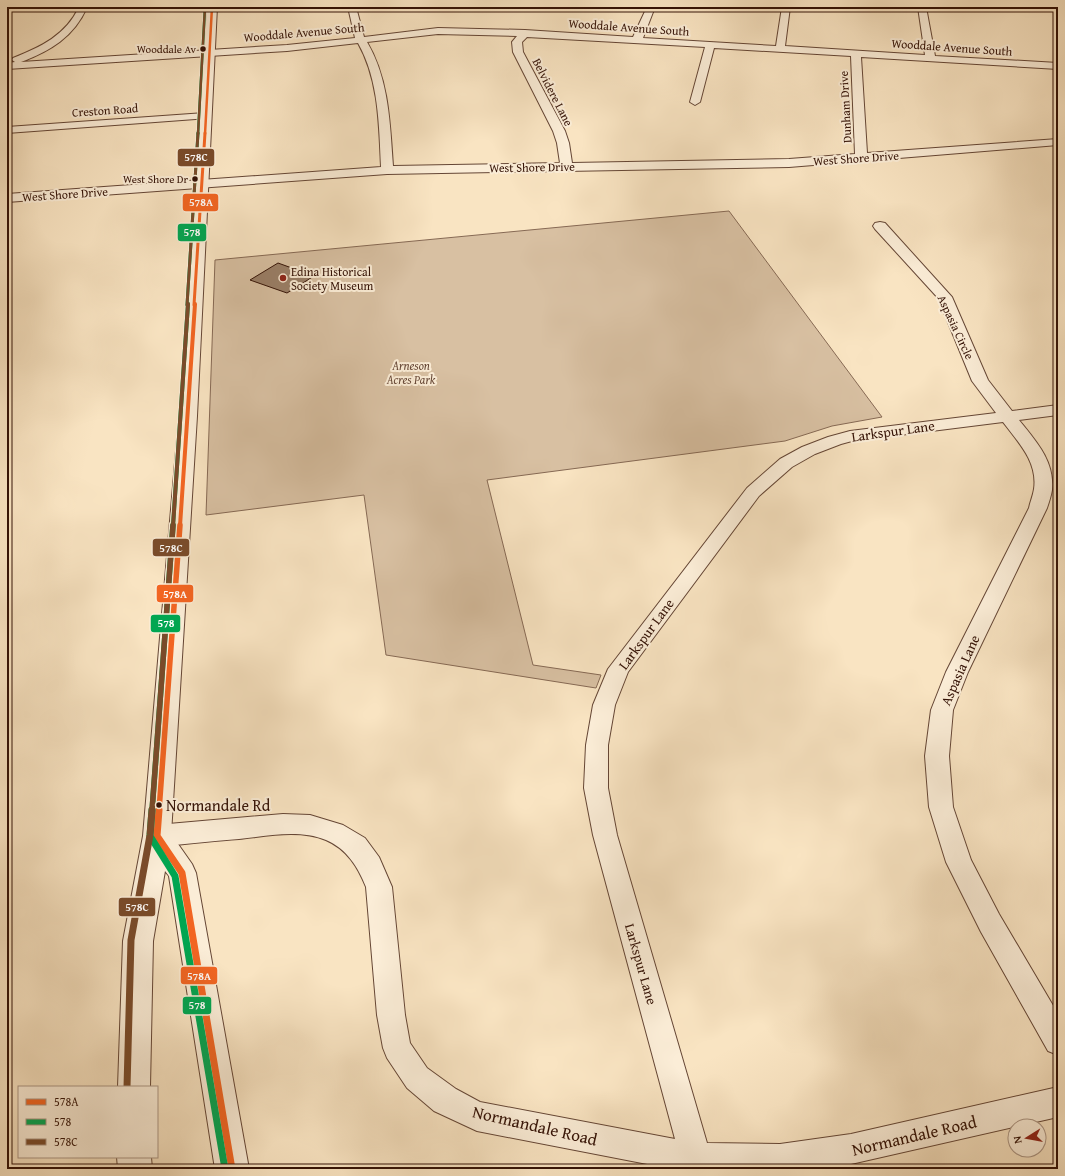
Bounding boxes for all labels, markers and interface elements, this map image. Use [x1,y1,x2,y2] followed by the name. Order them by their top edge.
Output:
[568,14,690,40] street label: Wooddale Avenue South
[243,18,365,46] street label: Wooddale Avenue South
[891,34,1013,60] street label: Wooddale Avenue South
[137,41,197,57] place label: Wooddale Av
[198,44,208,54] marker: Wooddale Av
[529,55,578,129] street label: Belvidere Lane
[835,70,855,144] street label: Dunham Drive
[71,99,139,121] street label: Creston Road
[813,147,900,169] street label: West Shore Drive
[177,148,215,167] line badge: 578C
[184,149,208,165] text: 578C
[489,158,575,176] street label: West Shore Drive
[123,171,188,187] place label: West Shore Dr
[190,174,200,184] marker: West Shore Dr
[22,183,109,205] street label: West Shore Drive
[182,193,219,212] line badge: 578A
[189,194,213,210] text: 578A
[177,223,207,242] line badge: 578
[183,224,201,240] text: 578
[291,263,373,294] place label: Edina Historical Society Museum
[278,273,288,283] marker: Edina Historical Society Museum
[934,292,979,362] street label: Aspasia Circle
[386,357,436,388] park label: Arneson Acres Park
[850,415,936,447] street label: Larkspur Lane
[152,538,190,557] line badge: 578C
[159,540,183,556] text: 578C
[156,584,194,603] line badge: 578A
[163,586,187,602] text: 578A
[613,594,679,674] street label: Larkspur Lane
[150,614,181,633] line badge: 578
[157,615,175,631] text: 578
[936,631,985,708] street label: Aspasia Lane
[166,793,271,817] place label: Normandale Rd
[154,800,164,810] marker: Normandale Rd
[118,897,156,917] line badge: 578C
[125,899,149,915] text: 578C
[620,921,662,1007] street label: Larkspur Lane
[180,966,218,985] line badge: 578A
[187,968,211,984] text: 578A
[182,996,212,1015] line badge: 578
[188,997,206,1013] text: 578
[18,1086,158,1158] legend
[54,1093,79,1110] text: 578A
[470,1098,600,1152] street label: Normandale Road
[849,1108,979,1162] street label: Normandale Road
[54,1113,72,1130] text: 578
[1007,1118,1047,1158] north arrow
[54,1133,78,1150] text: 578C
[1009,1134,1026,1145] text: N

